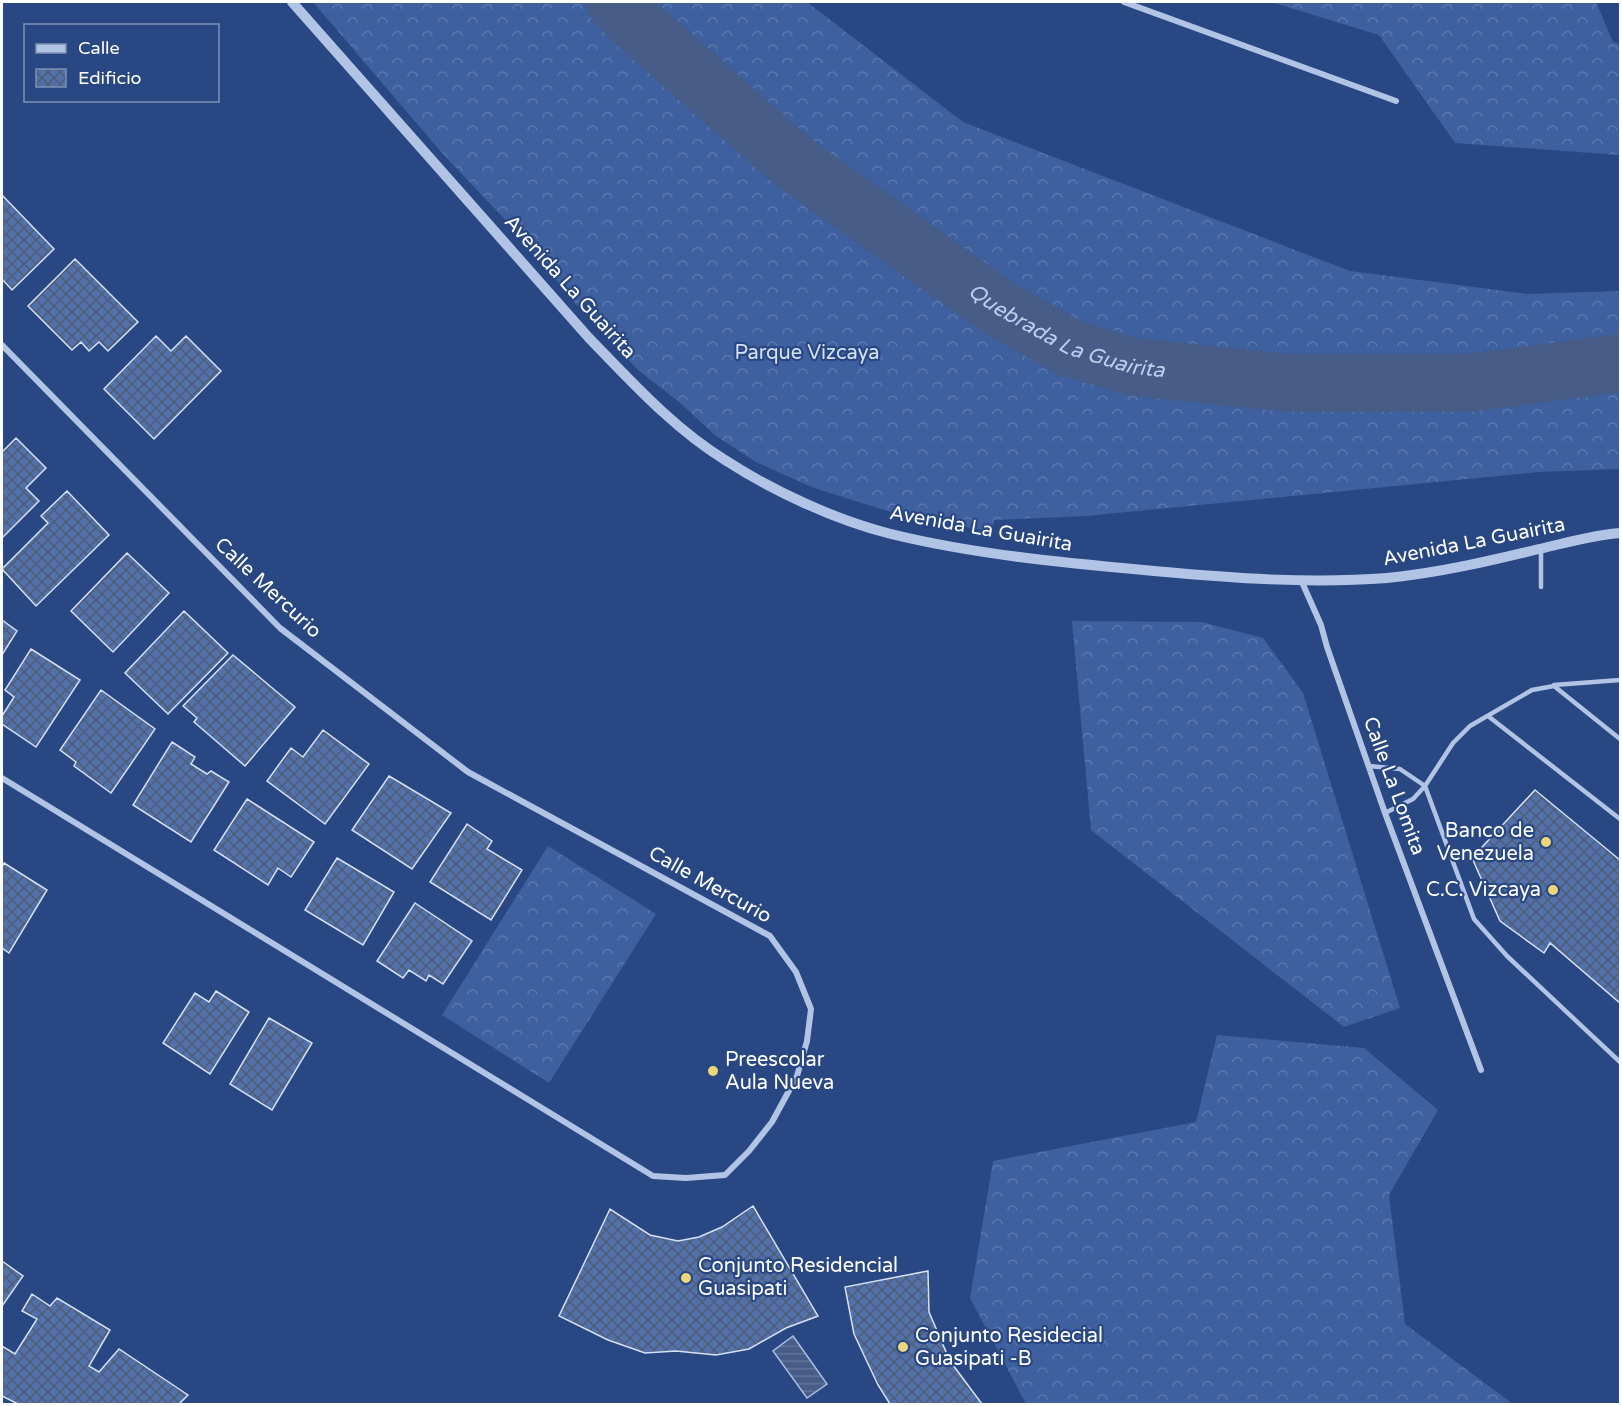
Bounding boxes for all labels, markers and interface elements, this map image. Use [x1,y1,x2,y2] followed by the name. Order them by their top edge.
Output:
[24,24,219,102] legend
[78,37,120,59] text: Calle
[78,67,142,89] text: Edificio
[499,210,641,364] street label: Avenida La Guairita
[964,278,1167,383] water label: Quebrada La Guairita
[734,341,880,365] park label: Parque Vizcaya
[888,501,1074,557] street label: Avenida La Guairita
[1381,513,1567,571] street label: Avenida La Guairita
[210,533,326,643] street label: Calle Mercurio
[1358,714,1430,858] street label: Calle La Lomita
[1437,819,1534,866] place label: Banco de Venezuela
[1539,835,1553,849] marker: Banco de Venezuela
[644,841,776,929] street label: Calle Mercurio
[1426,878,1541,902] place label: C.C. Vizcaya
[1546,883,1560,897] marker: C.C. Vizcaya
[725,1048,834,1095] place label: Preescolar Aula Nueva
[706,1064,720,1078] marker: Preescolar Aula Nueva
[698,1254,898,1301] place label: Conjunto Residencial Guasipati
[679,1271,693,1285] marker: Conjunto Residencial Guasipati
[915,1324,1103,1371] place label: Conjunto Residecial Guasipati -B
[896,1340,910,1354] marker: Conjunto Residecial Guasipati -B

